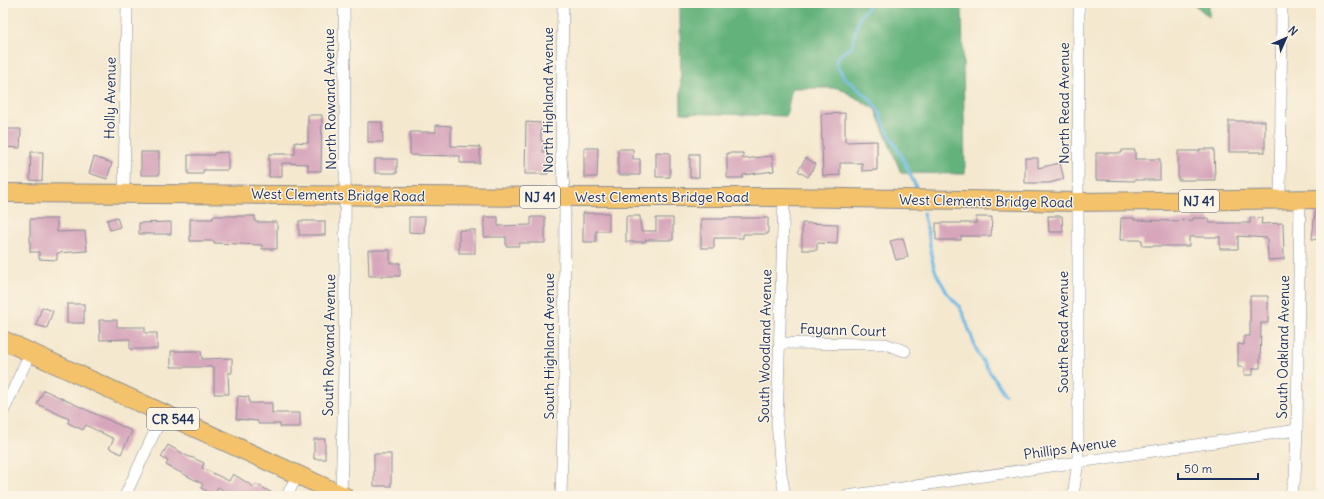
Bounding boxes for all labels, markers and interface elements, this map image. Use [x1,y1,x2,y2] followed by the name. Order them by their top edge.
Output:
[1266,18,1306,58] north arrow
[1285,23,1301,39] text: N
[539,27,557,173] street label: North Highland Avenue
[320,28,340,170] street label: North Rowand Avenue
[1055,42,1073,164] street label: North Read Avenue
[100,57,120,139] street label: Holly Avenue
[251,184,425,206] street label: West Clements Bridge Road
[520,186,560,208] road number: NJ 41
[575,188,749,206] street label: West Clements Bridge Road
[899,190,1073,212] street label: West Clements Bridge Road
[1179,190,1219,212] road number: NJ 41
[755,269,775,423] street label: South Woodland Avenue
[1054,271,1072,393] street label: South Read Avenue
[540,273,558,419] street label: South Highland Avenue
[319,274,339,416] street label: South Rowand Avenue
[1273,275,1293,419] street label: South Oakland Avenue
[800,320,887,341] street label: Fayann Court
[147,408,199,430] road number: CR 544
[1022,433,1118,463] street label: Phillips Avenue
[1178,455,1258,481] scale bar
[1184,461,1213,476] text: 50 m

